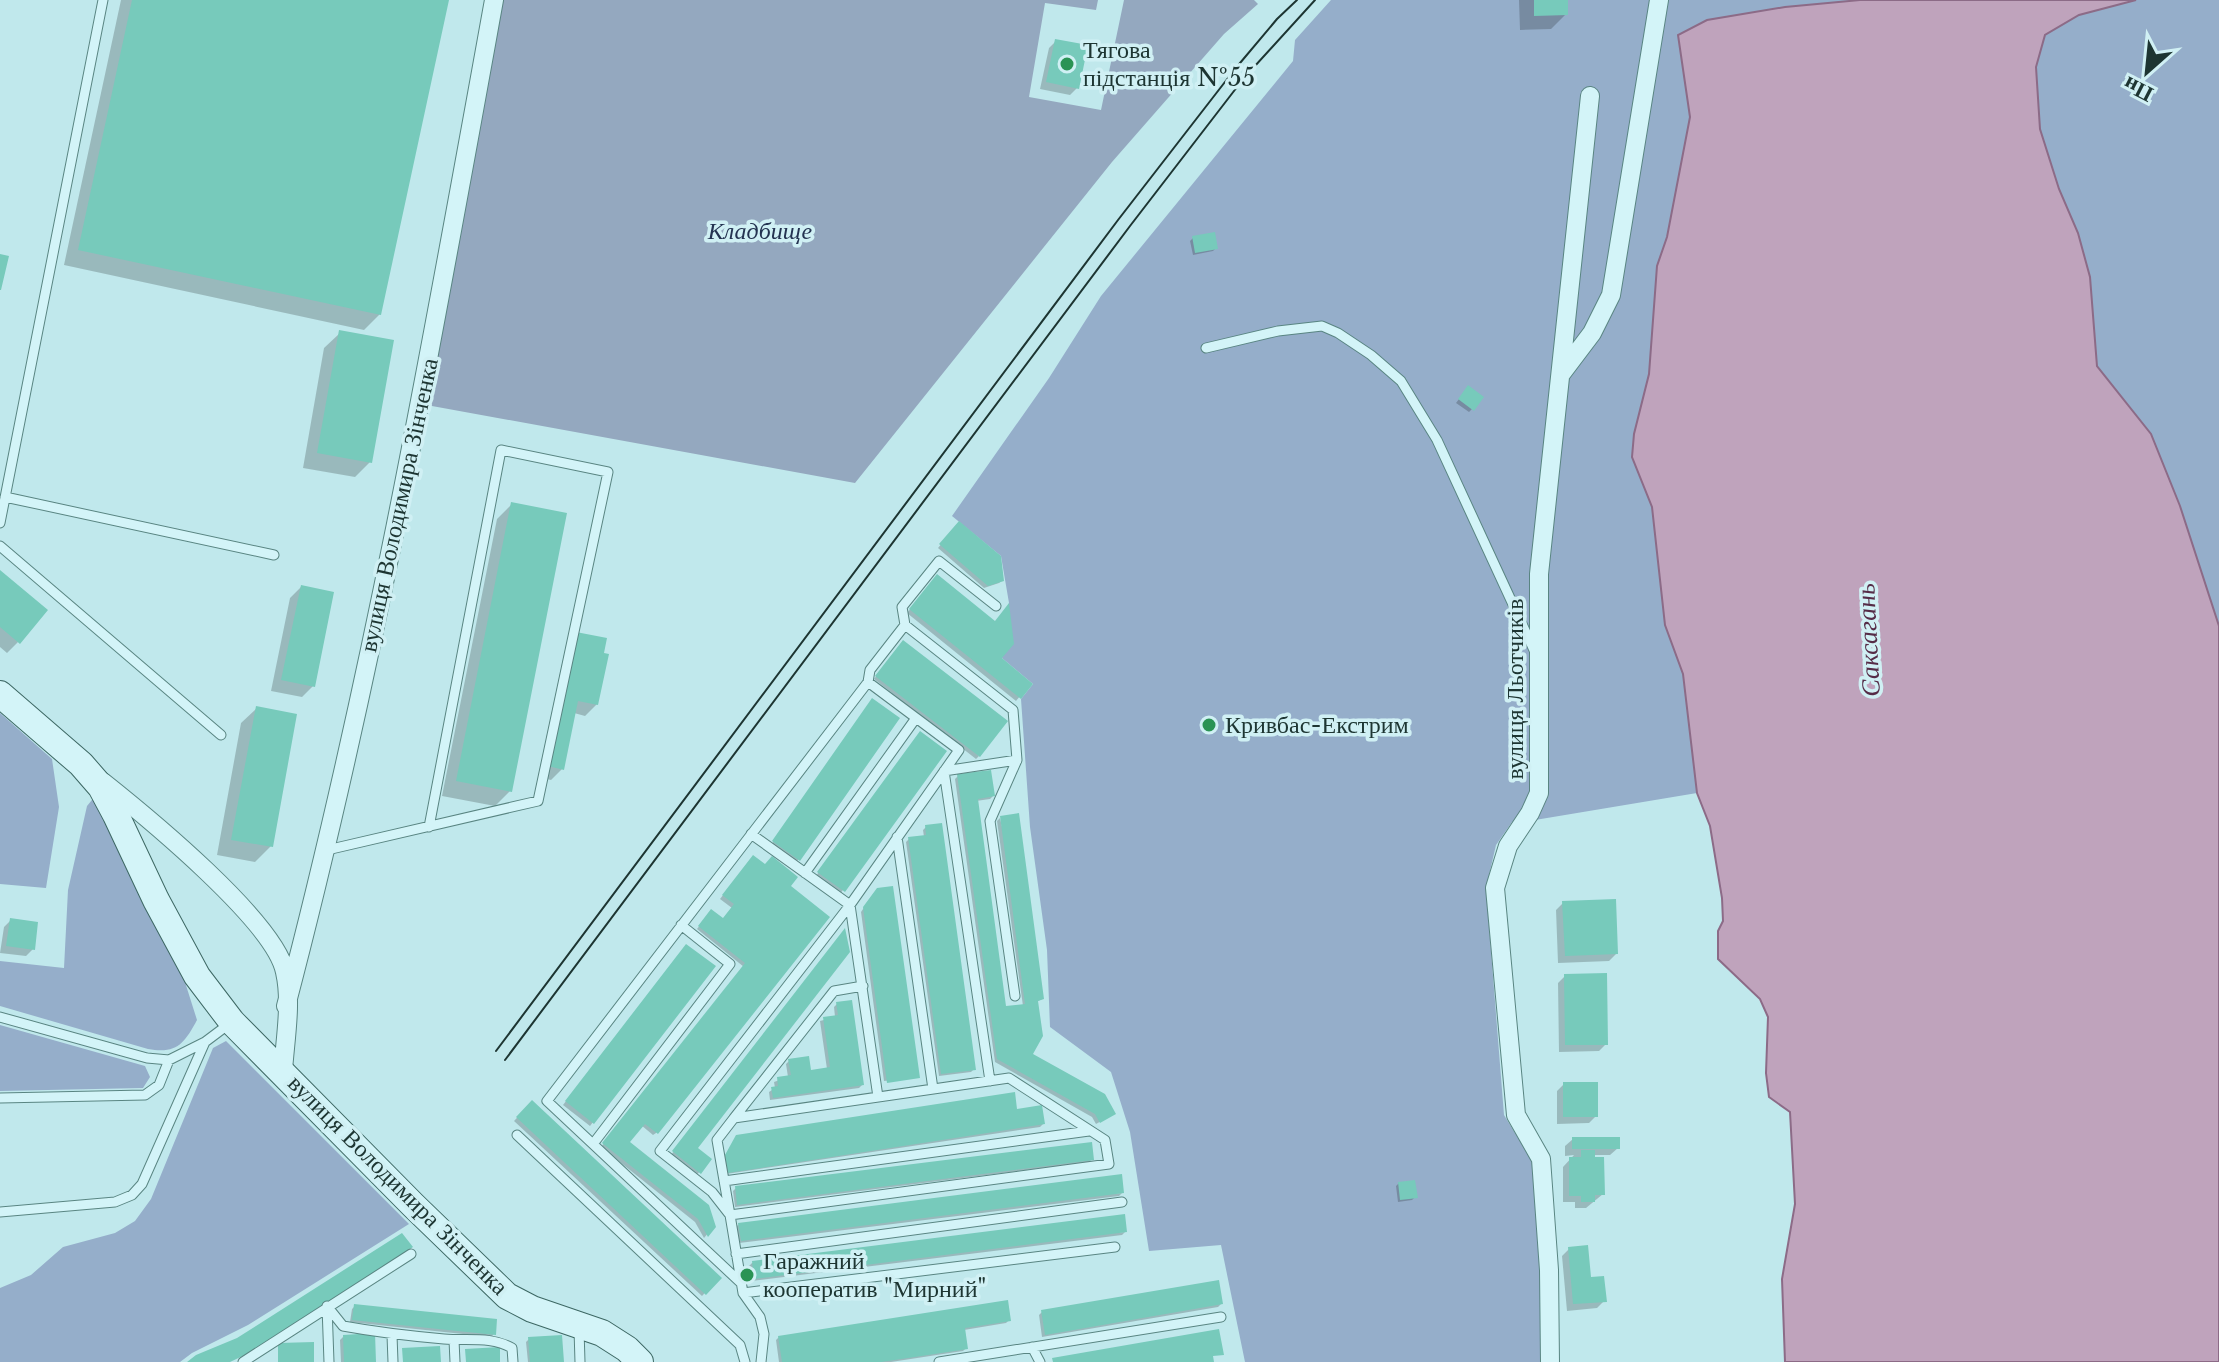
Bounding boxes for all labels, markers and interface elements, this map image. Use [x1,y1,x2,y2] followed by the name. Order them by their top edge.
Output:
[2107,32,2187,112] north arrow
[1083,35,1255,92] place label: Тягова підстанція №55
[1058,55,1076,73] marker: Тягова підстанція №55
[2118,70,2158,108] text: Пн
[707,216,812,245] park label: Кладбище
[353,355,444,654] street label: вулиця Володимира Зінченка
[1849,582,1887,697] water label: Саксагань
[1500,598,1529,780] street label: вулиця Льотчиків
[1225,710,1409,739] place label: Кривбас-Екстрим
[1200,716,1218,734] marker: Кривбас-Екстрим
[282,1068,515,1301] street label: вулиця Володимира Зінченка
[763,1246,986,1303] place label: Гаражний кооператив "Мирний"
[738,1266,756,1284] marker: Гаражний кооператив "Мирний"

